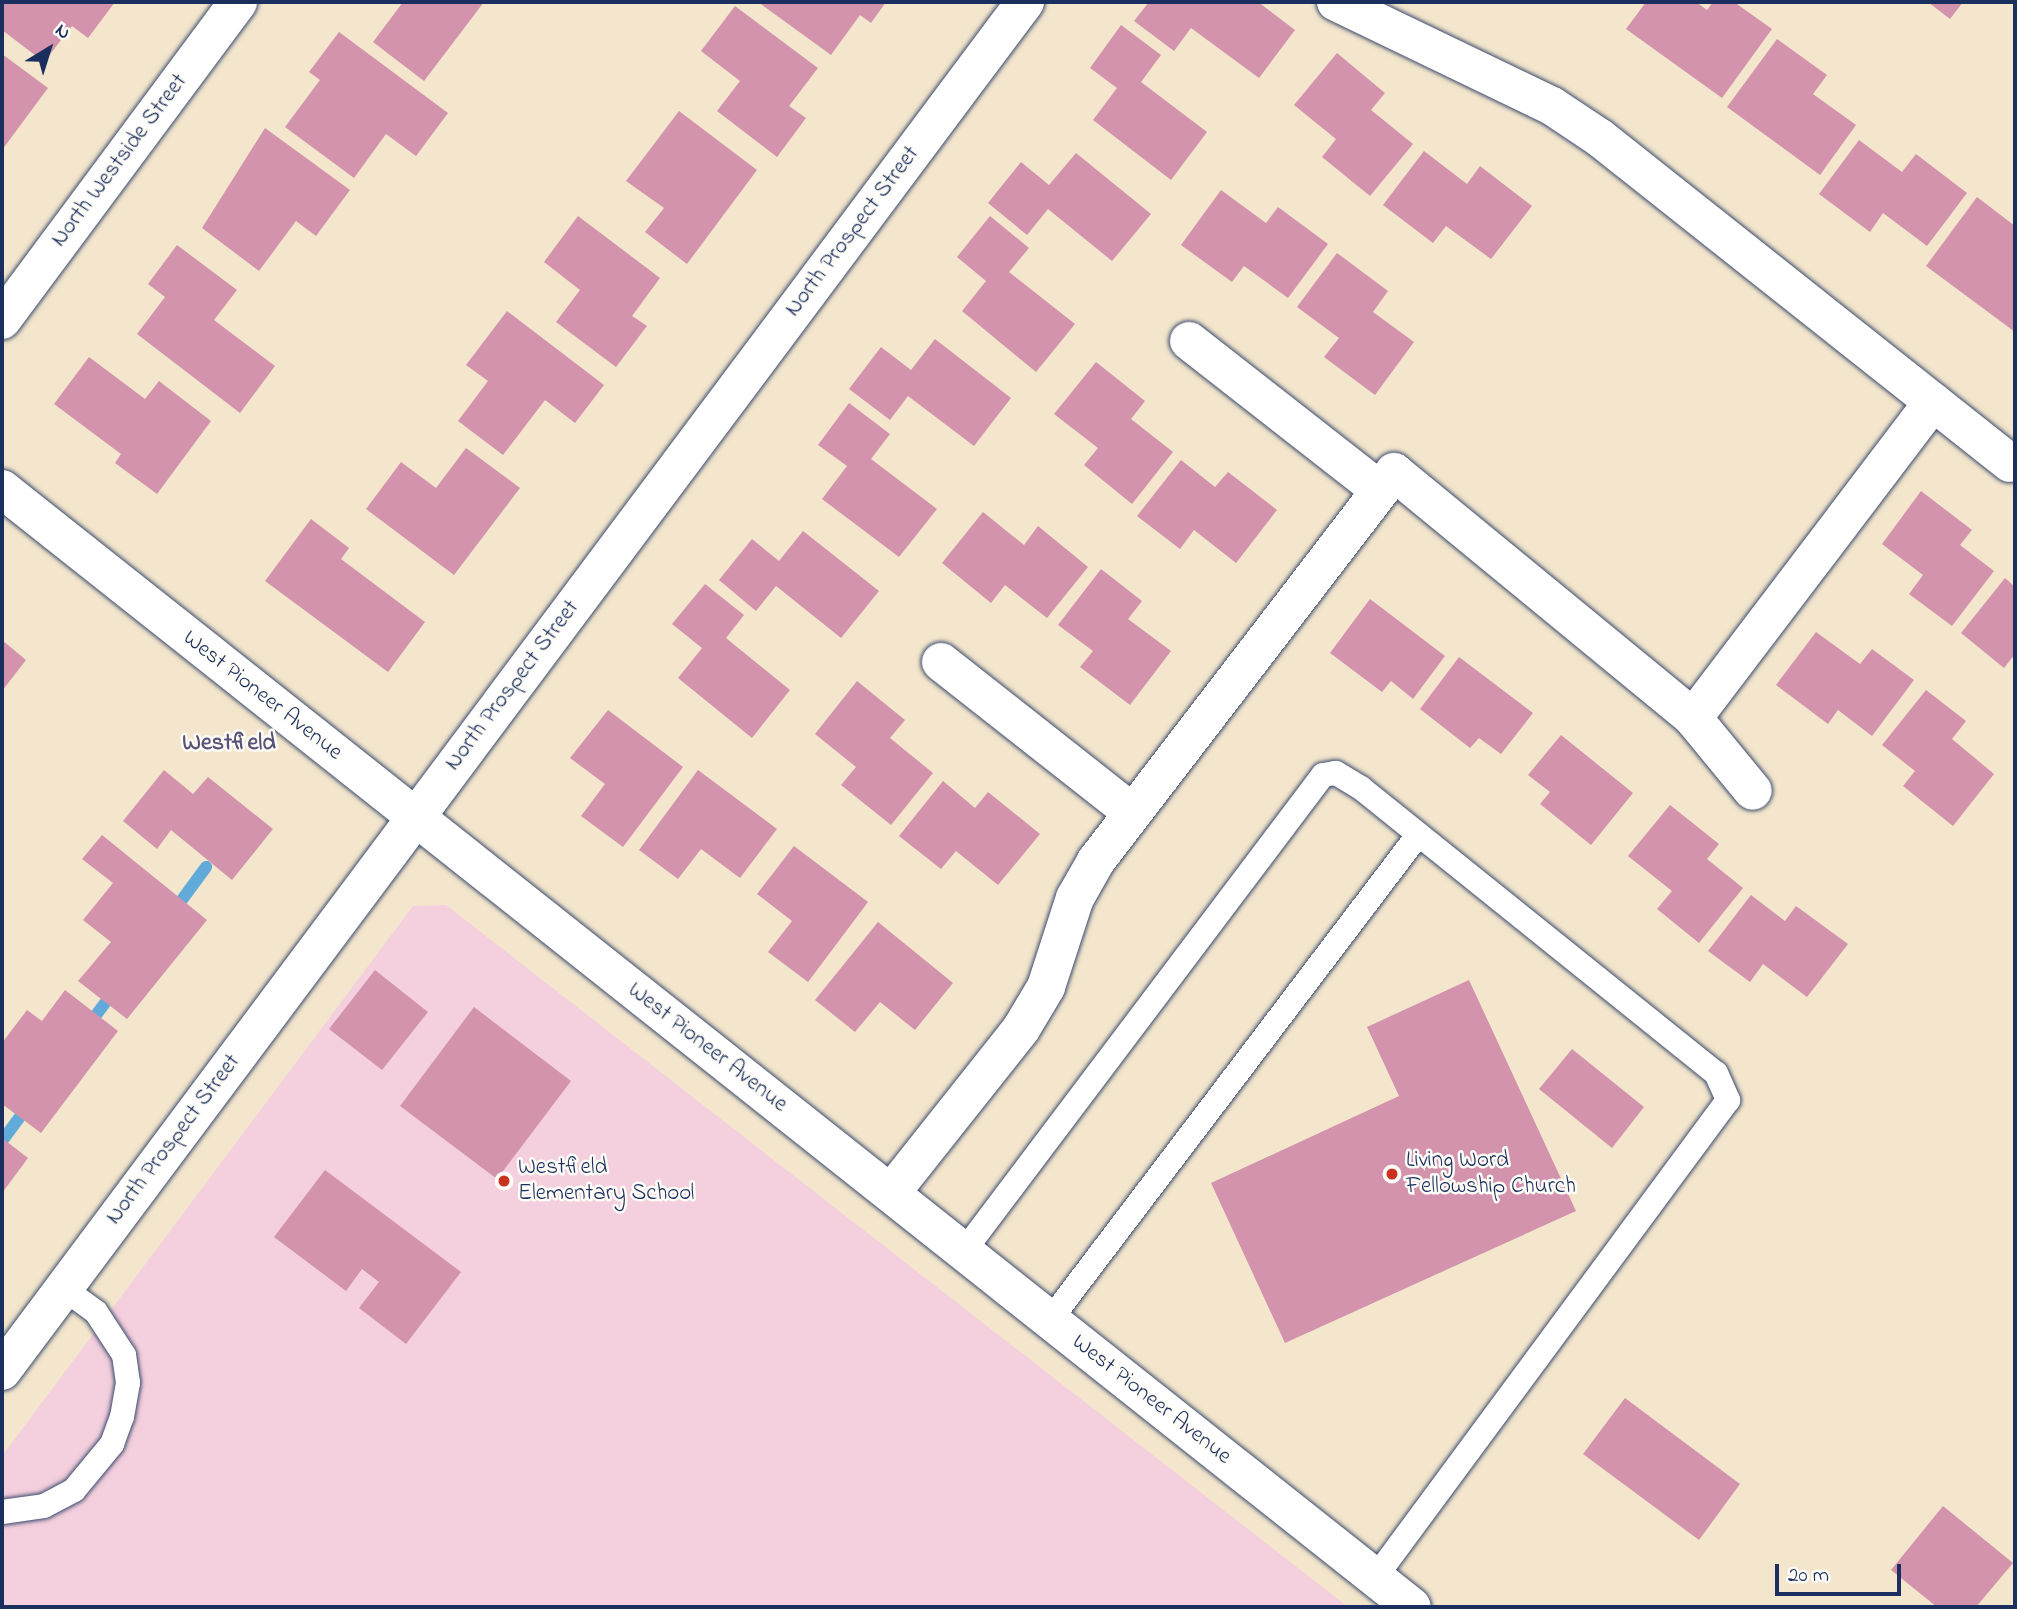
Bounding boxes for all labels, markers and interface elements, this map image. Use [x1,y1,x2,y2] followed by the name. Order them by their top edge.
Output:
[14,14,84,84] north arrow
[49,17,76,47] text: N
[46,69,194,253] street label: North Westside Street
[780,141,926,323] street label: North Prospect Street
[440,595,586,777] street label: North Prospect Street
[177,625,347,767] street label: West Pioneer Avenue
[182,730,276,758] district label: Westfield
[622,977,792,1119] street label: West Pioneer Avenue
[101,1049,247,1231] street label: North Prospect Street
[1406,1147,1576,1201] place label: Living Word Fellowship Church
[518,1154,694,1208] place label: Westfield Elementary School
[1384,1166,1400,1182] marker: Living Word Fellowship Church
[496,1173,512,1189] marker: Westfield Elementary School
[1066,1329,1236,1471] street label: West Pioneer Avenue
[1779,1550,1905,1594] scale bar
[1788,1561,1829,1591] text: 20 m

